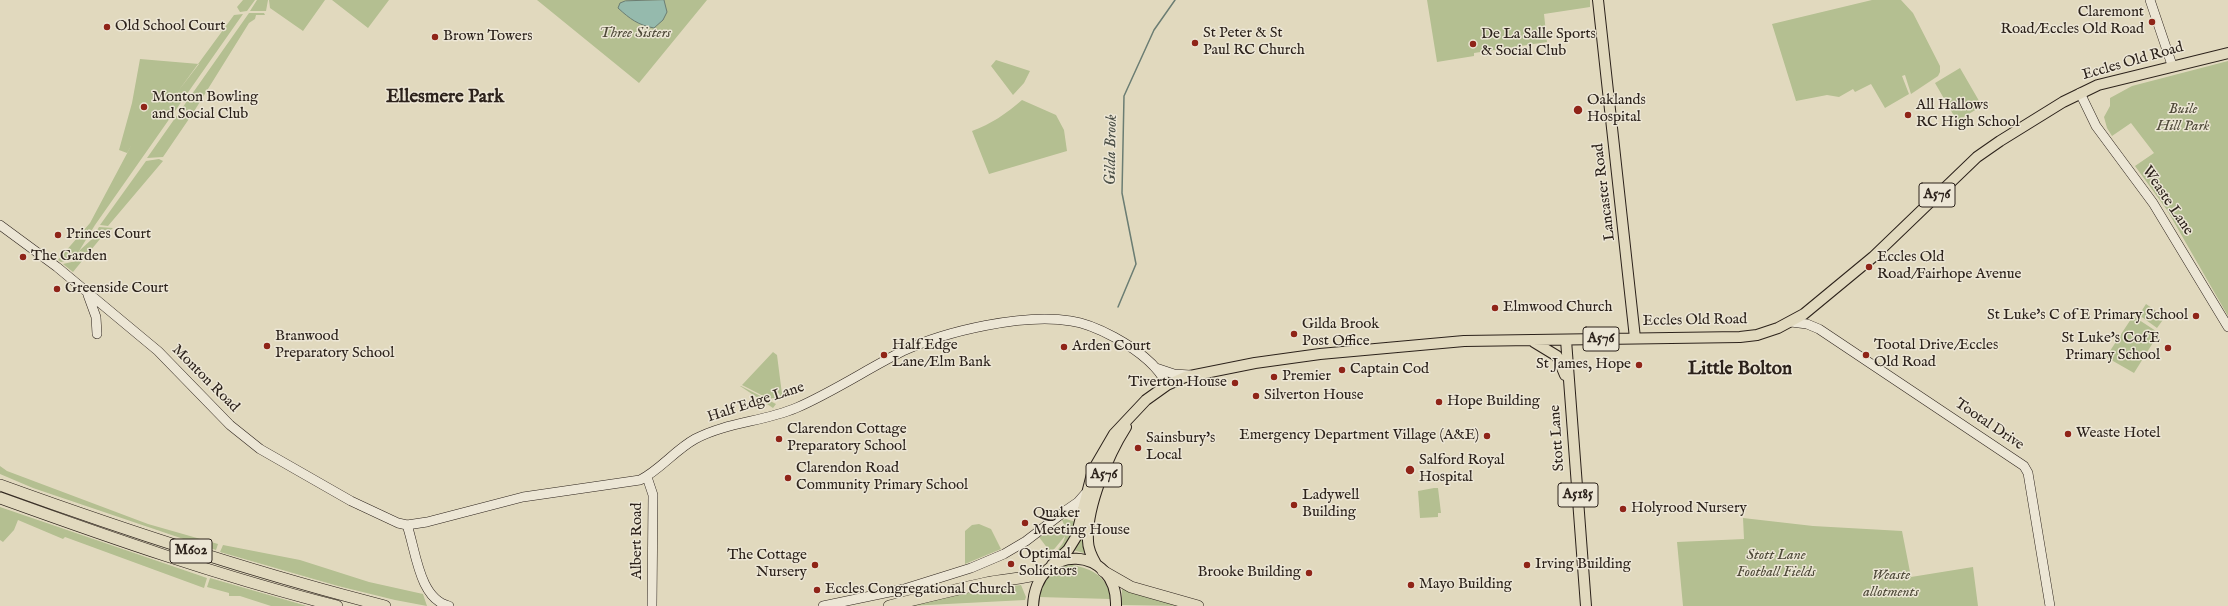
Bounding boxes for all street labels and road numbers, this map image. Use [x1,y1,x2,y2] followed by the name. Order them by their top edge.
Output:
[2080,39,2186,85] street label: Eccles Old Road
[1590,142,1620,242] street label: Lancaster Road
[2137,163,2197,239] street label: Weaste Lane
[1919,183,1955,207] road number: A576
[1643,311,1747,331] street label: Eccles Old Road
[1583,327,1619,351] road number: A576
[167,341,243,417] street label: Monton Road
[705,379,807,427] street label: Half Edge Lane
[1951,395,2027,455] street label: Tootal Drive
[1547,404,1569,472] street label: Stott Lane
[1086,463,1122,487] road number: A576
[1558,483,1598,507] road number: A5185
[629,503,647,579] street label: Albert Road
[170,539,212,563] road number: M602

